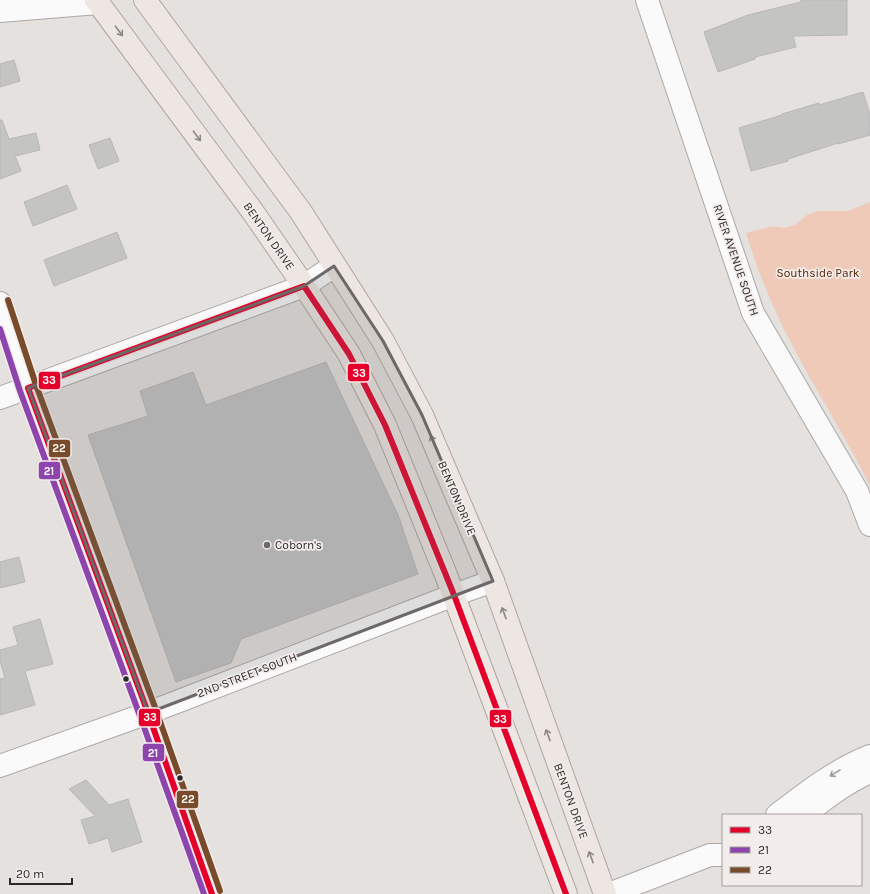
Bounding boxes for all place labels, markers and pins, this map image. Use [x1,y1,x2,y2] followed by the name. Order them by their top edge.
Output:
[275,538,322,552] place label: Coborn's
[262,540,272,550] marker: Coborn's
[121,674,131,684] unlabelled marker
[175,773,185,783] unlabelled marker

